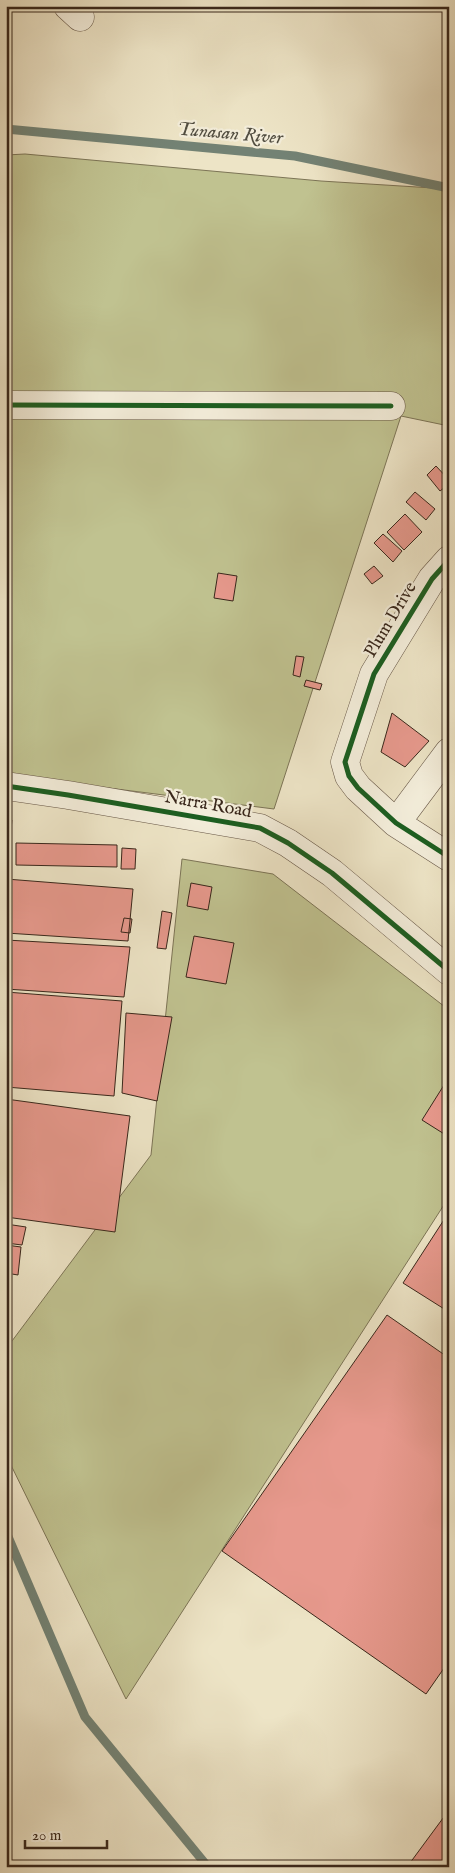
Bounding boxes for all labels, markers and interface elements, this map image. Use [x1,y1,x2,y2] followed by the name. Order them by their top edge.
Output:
[176,117,285,151] water label: Tunasan River
[359,578,423,662] street label: Plum Drive
[162,786,254,824] street label: Narra Road
[25,1818,108,1850] scale bar
[32,1826,62,1845] text: 20 m

